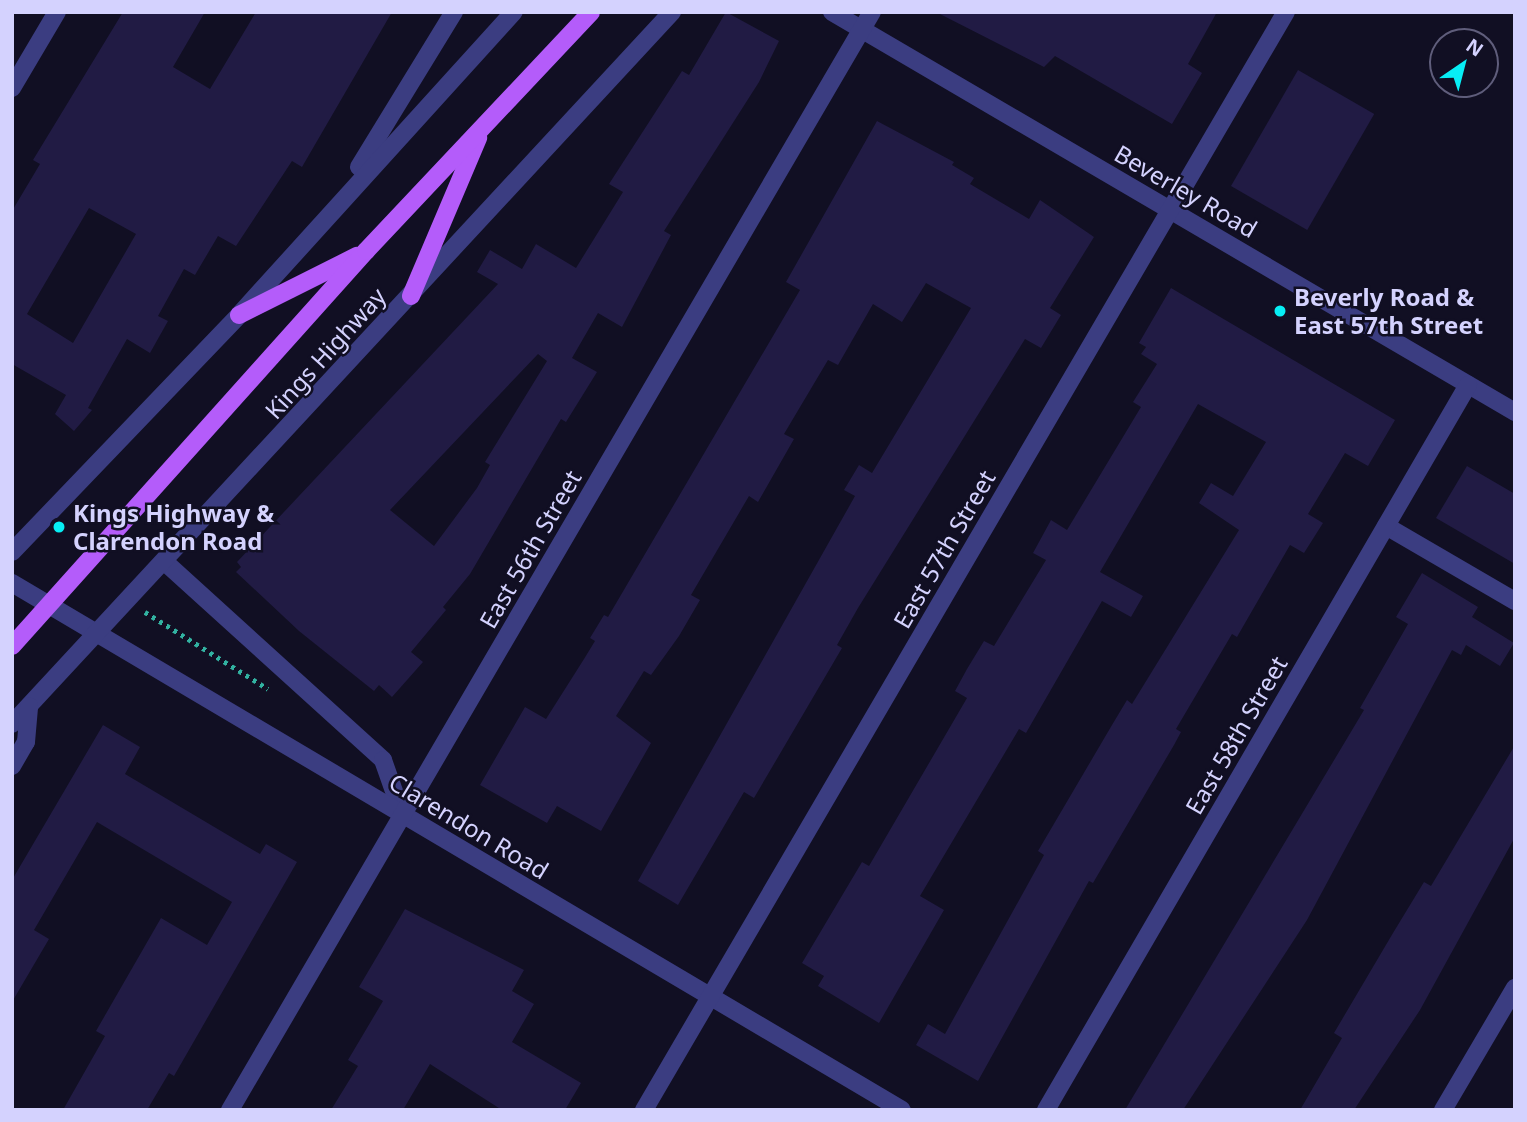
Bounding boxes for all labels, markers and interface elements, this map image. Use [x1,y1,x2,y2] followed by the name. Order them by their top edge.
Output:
[1429,28,1499,98] north arrow
[1461,32,1489,63] text: N
[1110,139,1262,243] street label: Beverley Road
[259,281,391,425] street label: Kings Highway
[1294,283,1483,339] place label: Beverly Road & East 57th Street
[1272,303,1288,319] marker: Beverly Road & East 57th Street
[473,465,587,633] street label: East 56th Street
[887,465,1001,633] street label: East 57th Street
[73,499,274,555] place label: Kings Highway & Clarendon Road
[51,519,67,535] marker: Kings Highway & Clarendon Road
[1179,651,1293,819] street label: East 58th Street
[384,767,554,885] street label: Clarendon Road

